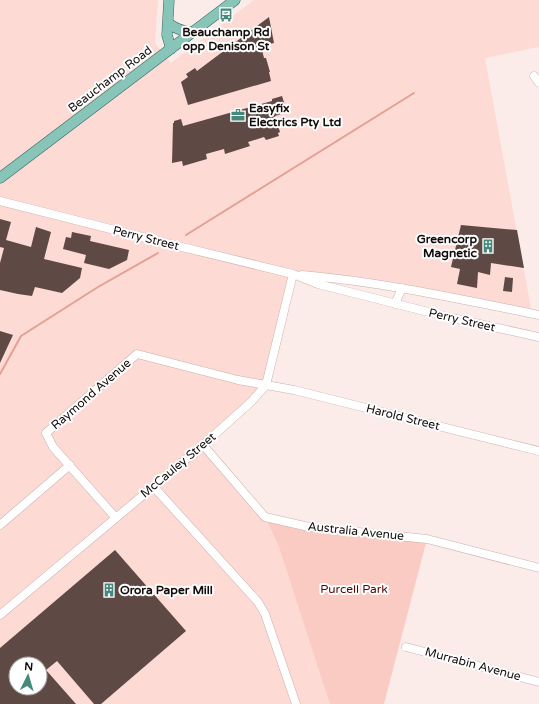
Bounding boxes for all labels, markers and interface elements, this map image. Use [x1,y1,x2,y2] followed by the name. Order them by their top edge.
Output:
[218,7,234,23] bus stop icon: Beauchamp Rd opp Denison St
[182,25,270,54] place label: Beauchamp Rd opp Denison St
[65,43,155,115] street label: Beauchamp Road
[249,101,341,130] place label: Easyfix Electrics Pty Ltd
[230,107,246,123] office icon: Easyfix Electrics Pty Ltd
[111,223,181,253] street label: Perry Street
[417,232,478,261] place label: Greencorp Magnetic
[480,238,496,254] building icon: Greencorp Magnetic
[427,306,497,335] street label: Perry Street
[48,355,134,432] street label: Raymond Avenue
[365,401,442,433] street label: Harold Street
[138,429,219,500] street label: McCauley Street
[307,519,405,543] street label: Australia Avenue
[101,582,117,598] building icon: Orora Paper Mill
[320,582,388,596] park label: Purcell Park
[120,583,213,598] place label: Orora Paper Mill
[424,644,523,684] street label: Murrabin Avenue
[8,656,48,696] north arrow
[24,660,34,673] text: N

